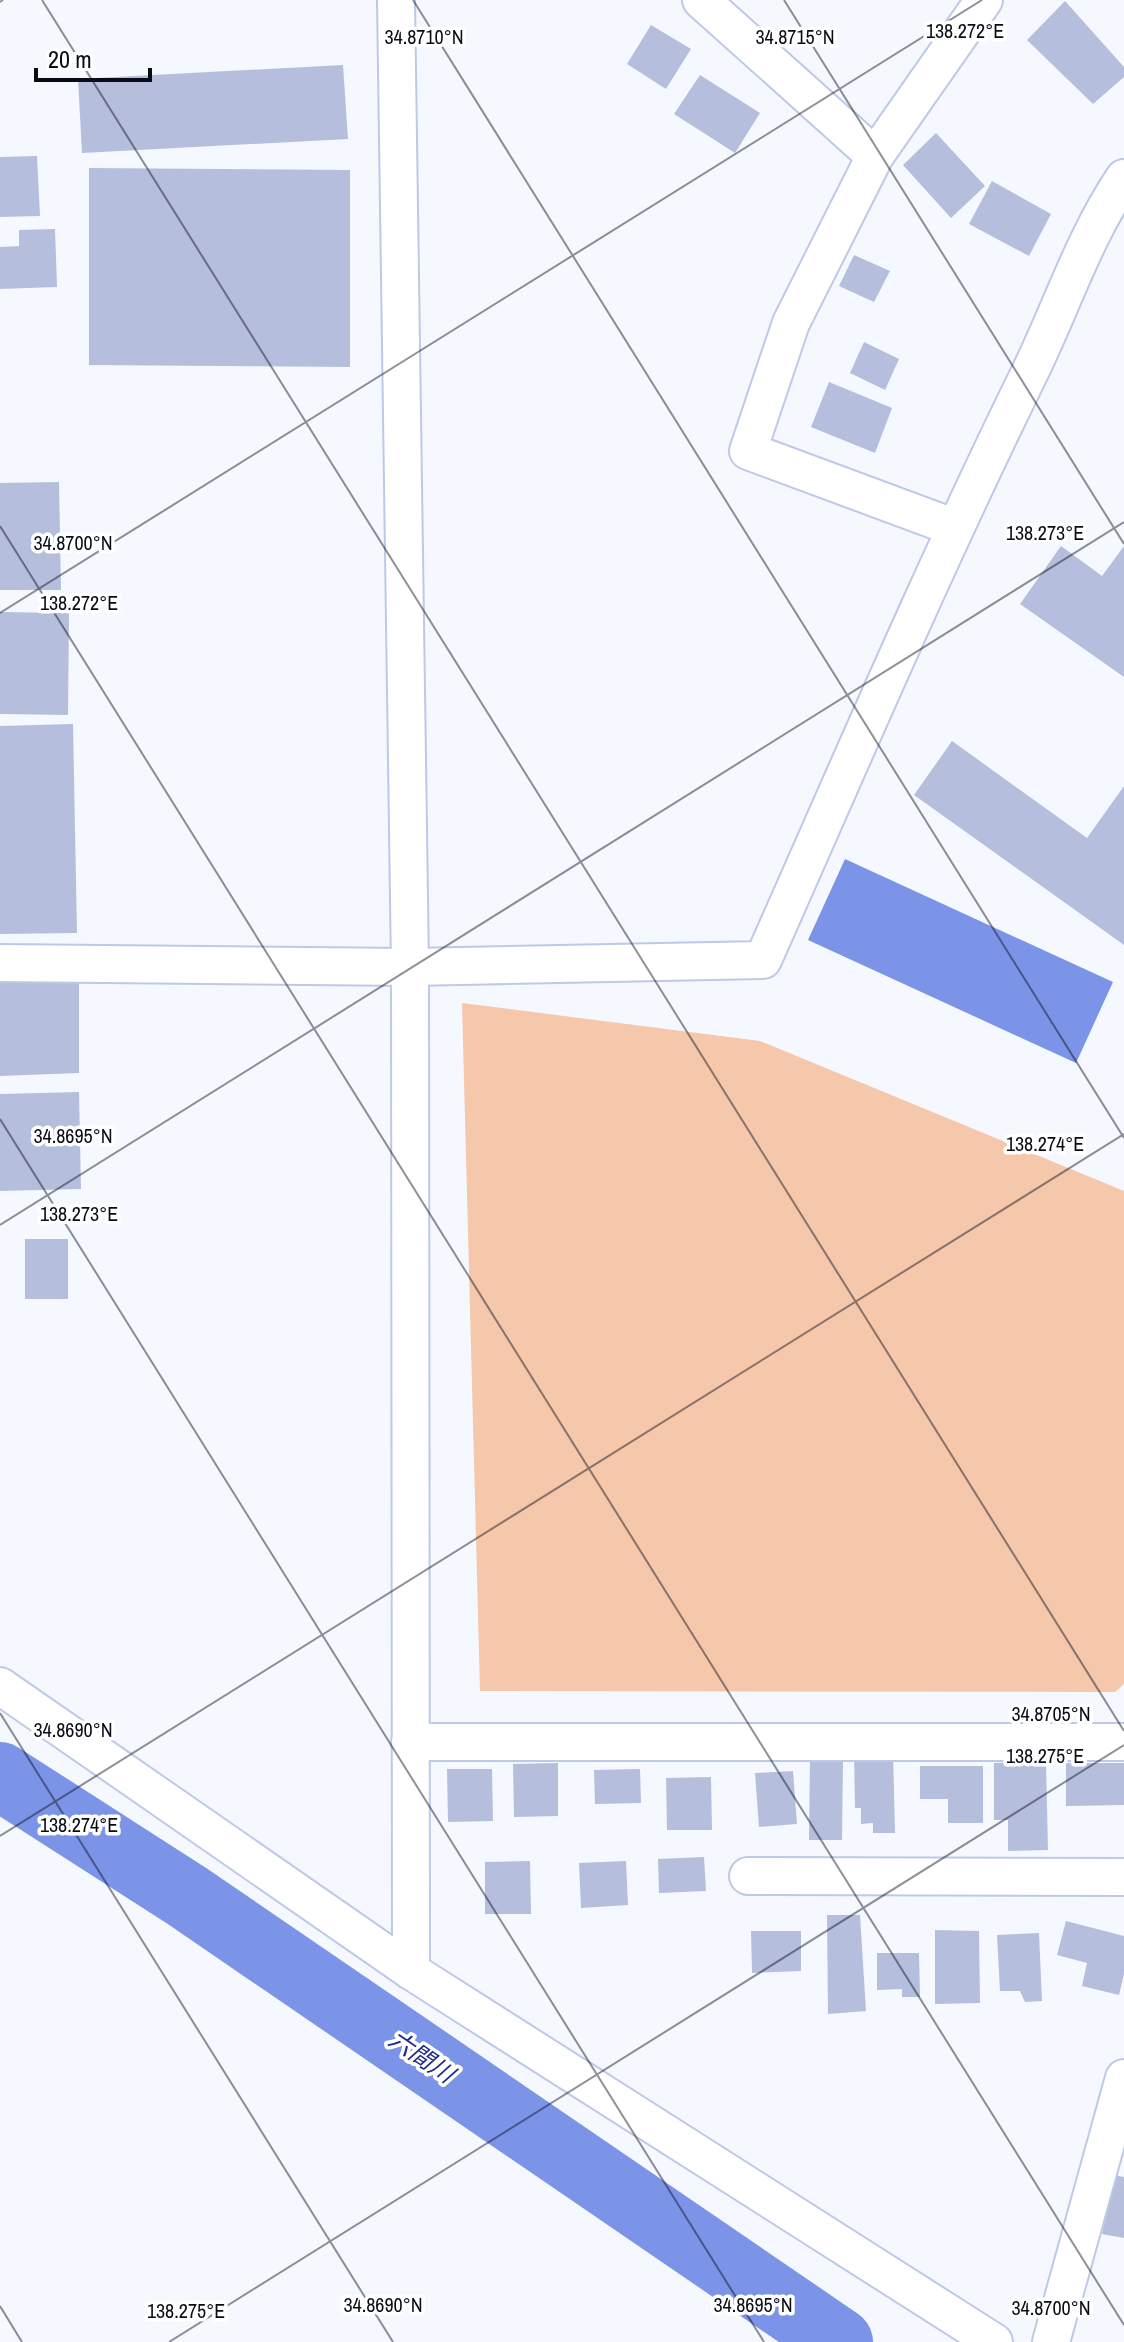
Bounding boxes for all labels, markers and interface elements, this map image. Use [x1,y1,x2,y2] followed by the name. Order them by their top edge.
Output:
[926,17,1004,44] text: 138.272°E
[384,23,464,50] text: 34.8710°N
[755,23,835,50] text: 34.8715°N
[36,32,150,82] scale bar
[48,43,92,75] text: 20 m
[1006,519,1084,546] text: 138.273°E
[33,529,113,556] text: 34.8700°N
[40,589,118,616] text: 138.272°E
[33,1122,113,1149] text: 34.8695°N
[1006,1130,1084,1157] text: 138.274°E
[40,1200,118,1227] text: 138.273°E
[1011,1700,1091,1727] text: 34.8705°N
[33,1716,113,1743] text: 34.8690°N
[1006,1742,1084,1769] text: 138.275°E
[40,1811,118,1838] text: 138.274°E
[383,2023,463,2091] water label: 六間川
[343,2291,423,2318] text: 34.8690°N
[713,2291,793,2318] text: 34.8695°N
[1011,2294,1091,2321] text: 34.8700°N
[147,2297,225,2324] text: 138.275°E

